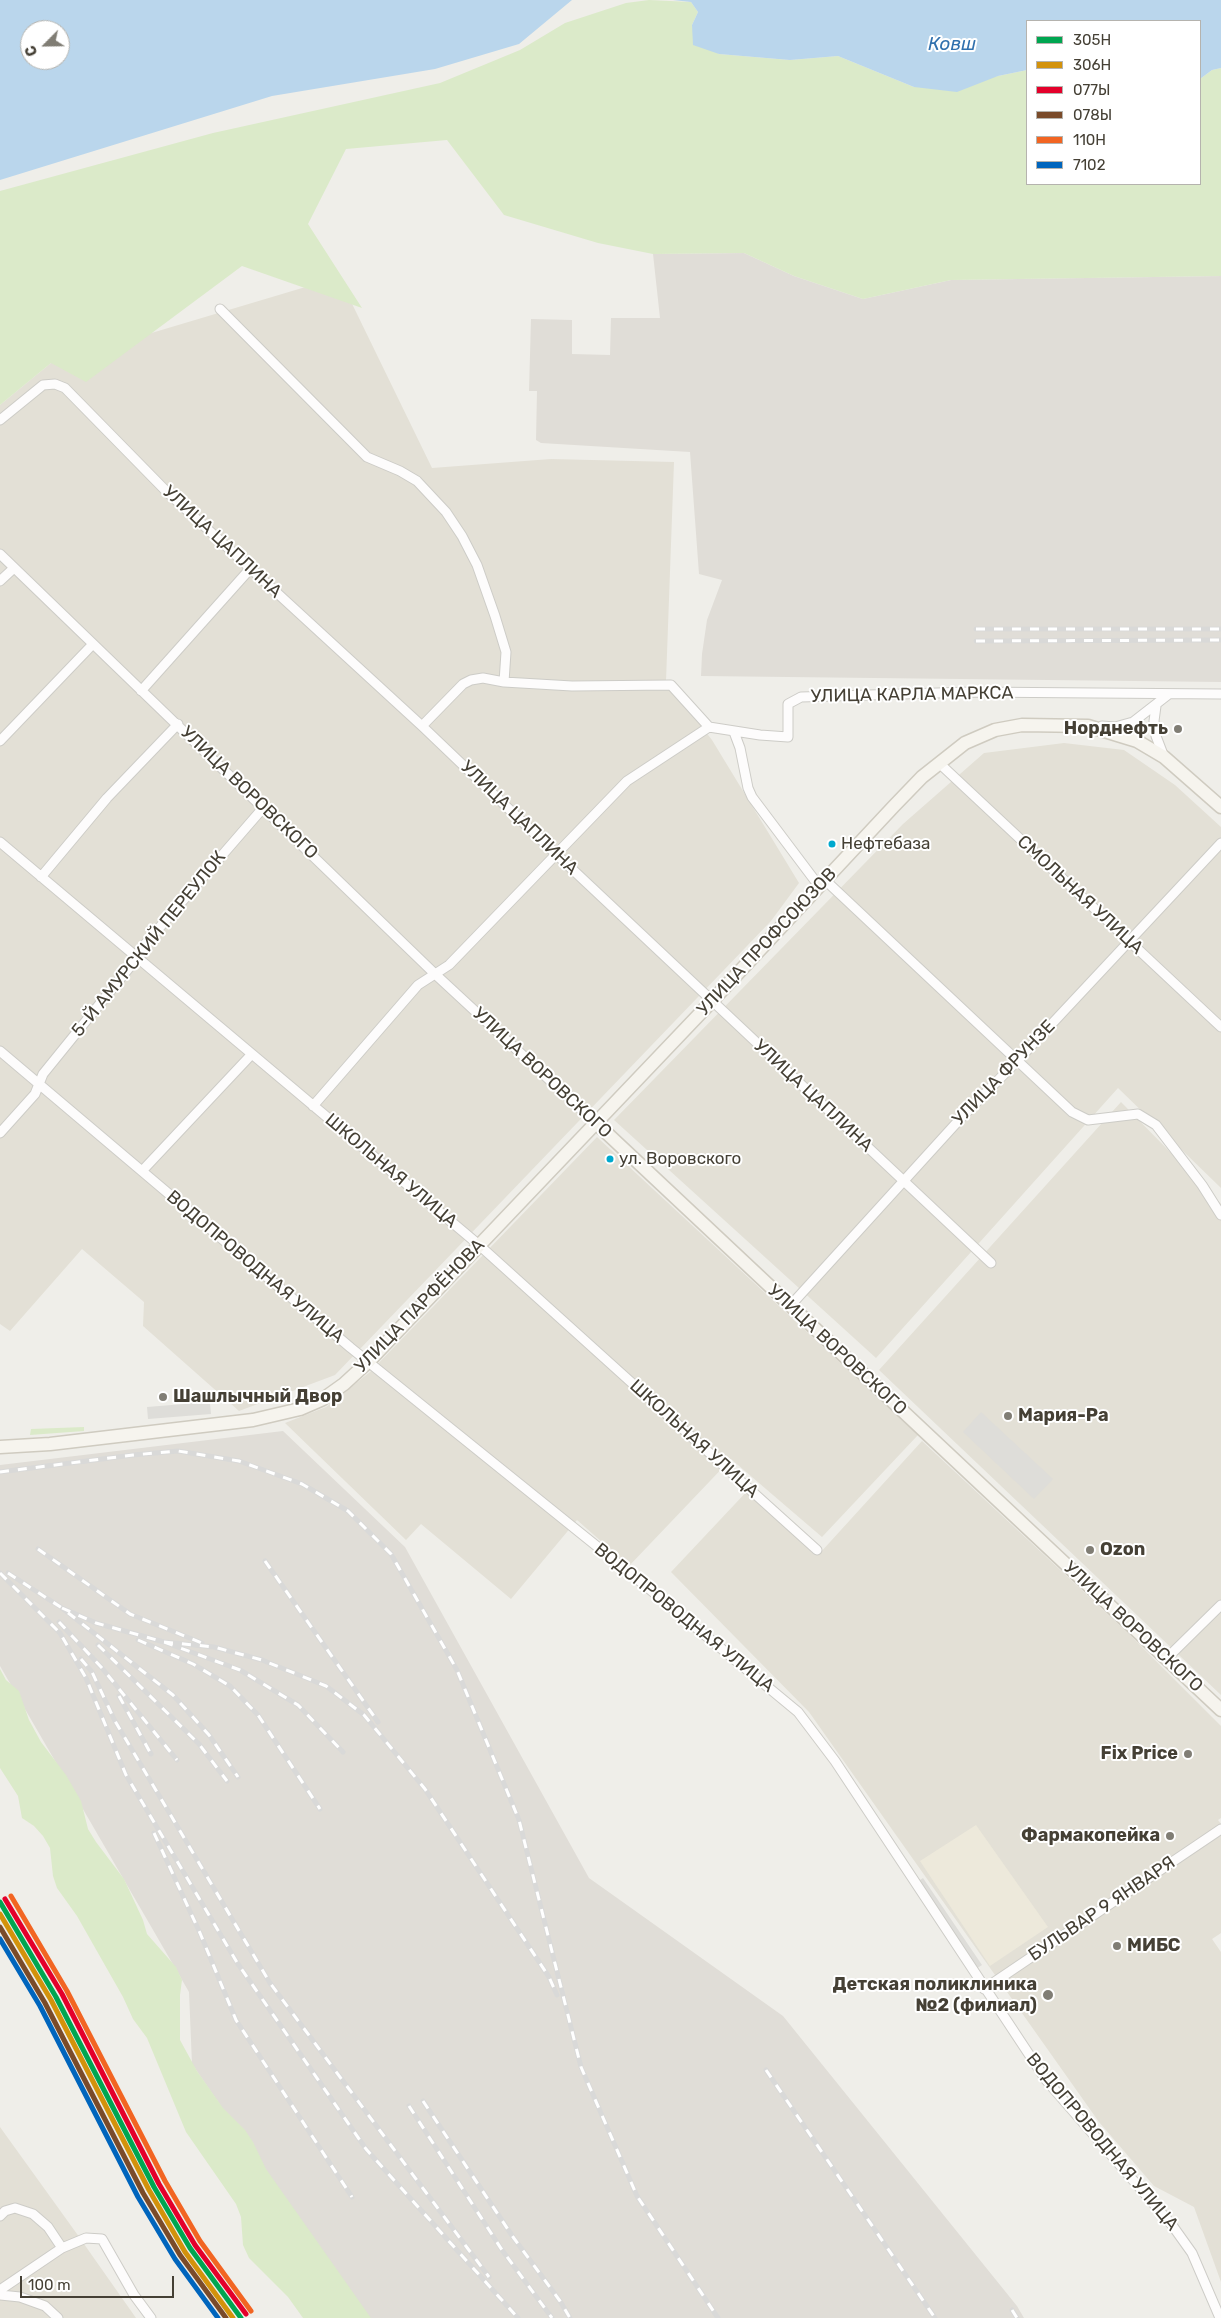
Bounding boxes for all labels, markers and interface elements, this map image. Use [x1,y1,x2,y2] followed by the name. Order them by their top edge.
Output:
[20,20,70,70] north arrow
[1026,20,1201,185] legend
[1073,31,1111,49] text: 305Н
[928,34,976,56] water label: Ковш
[22,43,41,59] text: С
[1073,56,1111,74] text: 306Н
[1073,81,1110,99] text: 077Ы
[1073,106,1112,124] text: 078Ы
[1073,131,1106,149] text: 110Н
[1073,156,1105,174] text: 7102
[158,481,286,603] street label: УЛИЦА ЦАПЛИНА
[810,682,1014,708] street label: УЛИЦА КАРЛА МАРКСА
[1064,718,1168,740] place label: Норднефть
[176,722,322,864] street label: УЛИЦА ВОРОВСКОГО
[1172,723,1184,735] marker: Норднефть
[456,756,582,880] street label: УЛИЦА ЦАПЛИНА
[1013,831,1147,959] street label: СМОЛЬНАЯ УЛИЦА
[841,834,930,854] place label: Нефтебаза
[827,839,837,849] marker: Нефтебаза
[67,847,231,1041] street label: 5-Й АМУРСКИЙ ПЕРЕУЛОК
[693,864,841,1020] street label: УЛИЦА ПРОФСОЮЗОВ
[468,1003,616,1143] street label: УЛИЦА ВОРОВСКОГО
[948,1016,1060,1130] street label: УЛИЦА ФРУНЗЕ
[749,1035,877,1157] street label: УЛИЦА ЦАПЛИНА
[320,1109,462,1233] street label: ШКОЛЬНАЯ УЛИЦА
[619,1149,741,1169] place label: ул. Воровского
[605,1154,615,1164] marker: ул. Воровского
[162,1186,348,1348] street label: ВОДОПРОВОДНАЯ УЛИЦА
[351,1235,489,1377] street label: УЛИЦА ПАРФЁНОВА
[763,1280,911,1420] street label: УЛИЦА ВОРОВСКОГО
[625,1375,763,1503] street label: ШКОЛЬНАЯ УЛИЦА
[173,1386,342,1408] place label: Шашлычный Двор
[157,1391,169,1403] marker: Шашлычный Двор
[1018,1405,1109,1427] place label: Мария-Ра
[1002,1410,1014,1422] marker: Мария-Ра
[590,1539,778,1697] street label: ВОДОПРОВОДНАЯ УЛИЦА
[1100,1539,1145,1561] place label: Ozon
[1084,1544,1096,1556] marker: Ozon
[1059,1557,1207,1697] street label: УЛИЦА ВОРОВСКОГО
[1101,1743,1178,1765] place label: Fix Price
[1182,1748,1194,1760] marker: Fix Price
[1021,1825,1160,1847] place label: Фармакопейка
[1164,1830,1176,1842] marker: Фармакопейка
[1024,1852,1180,1966] street label: БУЛЬВАР 9 ЯНВАРЯ
[1127,1935,1180,1957] place label: МИБС
[1111,1940,1123,1952] marker: МИБС
[832,1974,1037,2016] place label: Детская поликлиника №2 (филиал)
[1041,1988,1055,2002] marker: Детская поликлиника №2 (филиал)
[1021,2049,1183,2235] street label: ВОДОПРОВОДНАЯ УЛИЦА
[22,2266,176,2298] scale bar
[28,2276,70,2294] text: 100 m

